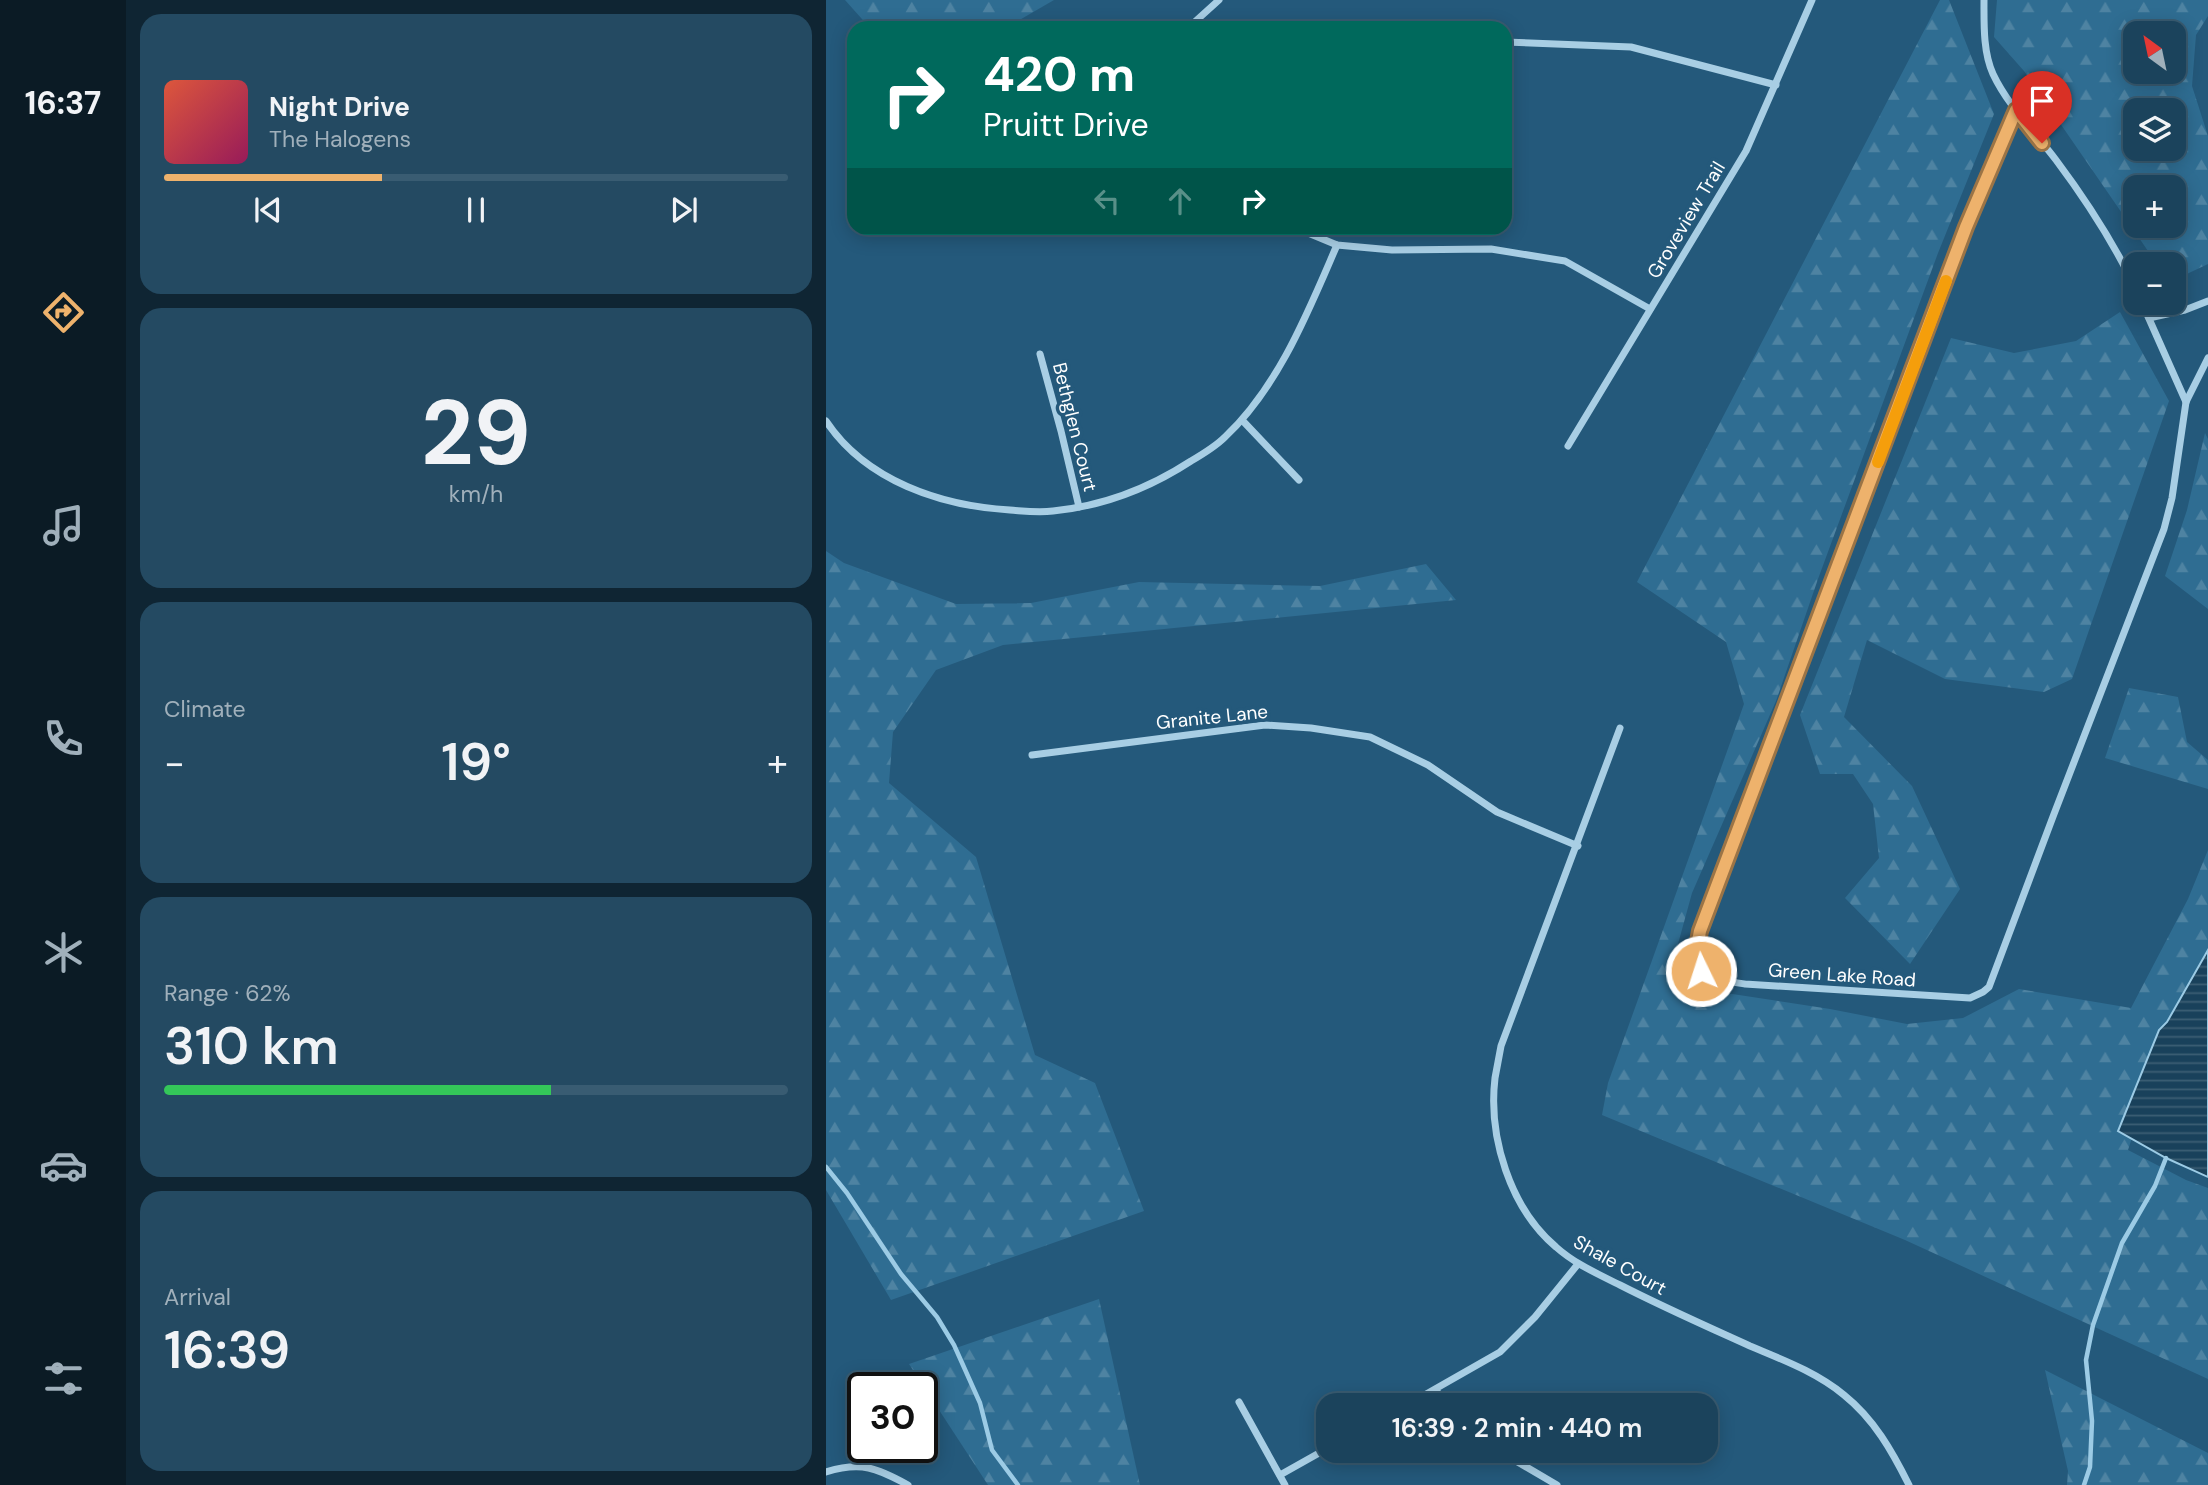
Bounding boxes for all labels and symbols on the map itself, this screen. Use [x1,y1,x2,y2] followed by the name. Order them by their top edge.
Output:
[2123,21,2186,84] north arrow
[2012,71,2072,143] pin
[1641,157,1731,283] street label: Groveview Trail
[1047,360,1103,494] street label: Bethglen Court
[1155,699,1269,735] street label: Granite Lane
[1664,934,1738,1008] position arrow
[1767,957,1917,993] street label: Green Lake Road
[1569,1229,1671,1301] street label: Shale Court
[847,1372,938,1463] speed limit sign: 30

